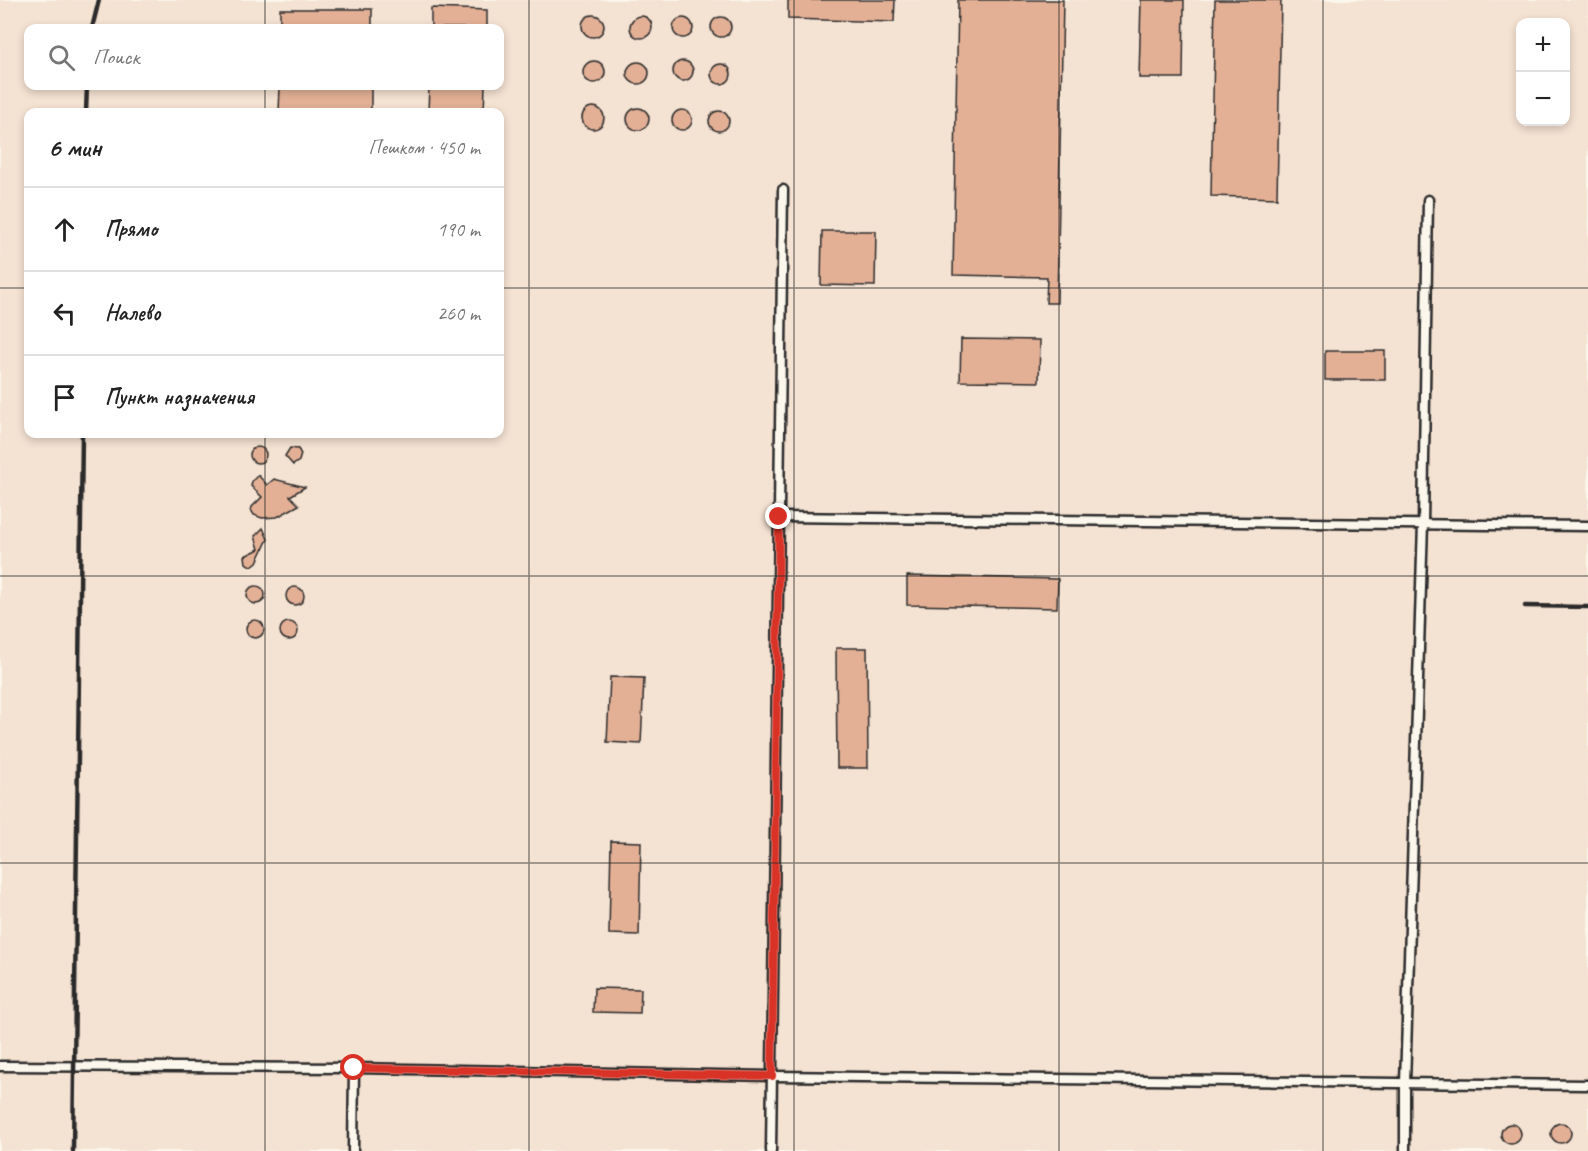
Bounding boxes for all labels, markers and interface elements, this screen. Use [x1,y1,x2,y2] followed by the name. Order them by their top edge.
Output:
[1516,18,1570,126] map controls
[1516,18,1570,72] button: +
[24,24,504,90] search box
[45,41,78,74] icon: search
[93,43,139,71] text: Поиск
[1516,72,1570,126] button: −
[48,131,101,164] text: 6 мин
[368,135,480,160] text: Пешком · 450 m
[48,213,81,246] icon: ahead
[105,215,157,243] text: Прямо
[437,217,480,242] text: 190 m
[48,297,81,330] icon: left
[105,299,161,327] text: Налево
[437,301,480,326] text: 260 m
[48,381,81,414] icon: arrive
[105,383,254,411] text: Пункт назначения
[765,503,791,529] route end
[340,1054,366,1080] route start

